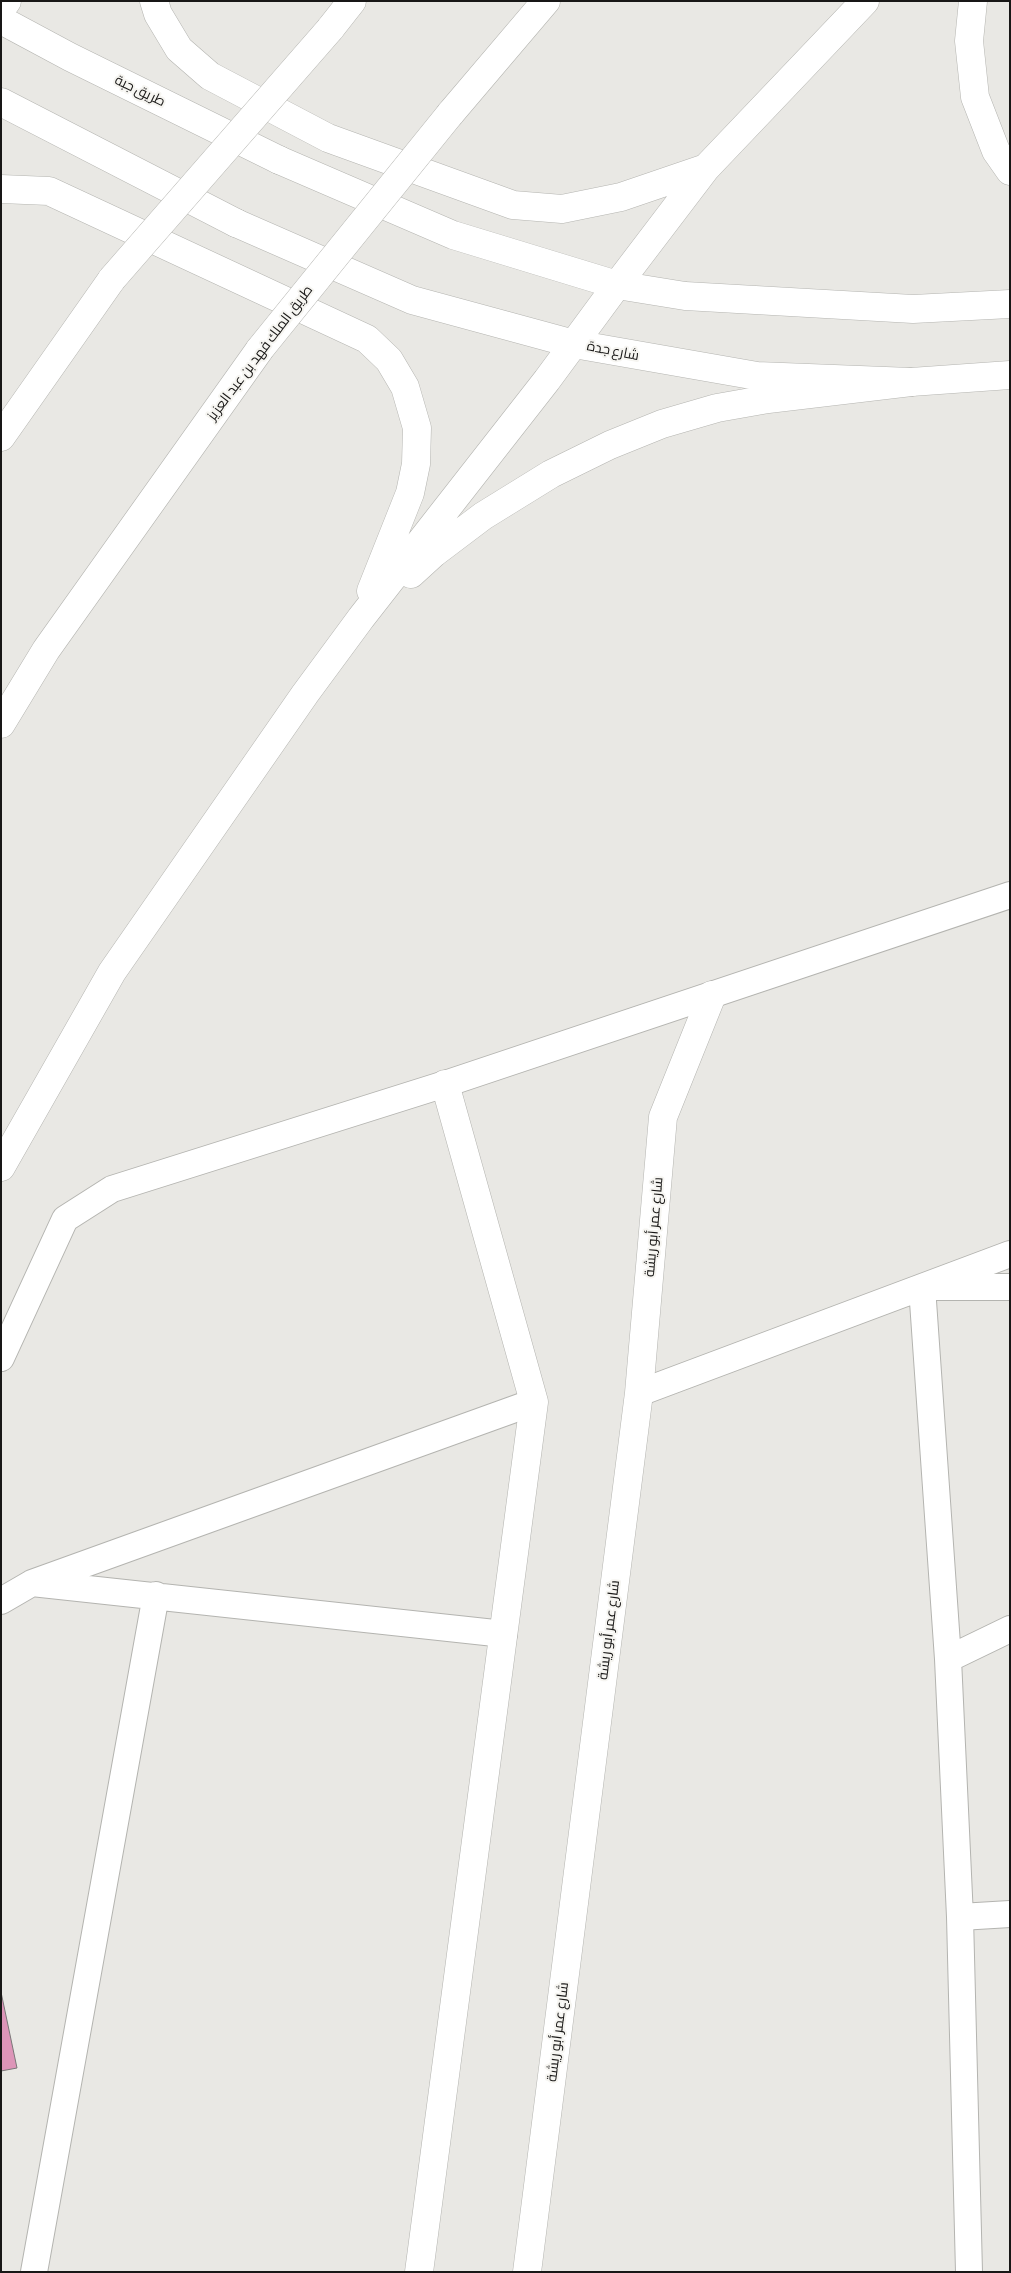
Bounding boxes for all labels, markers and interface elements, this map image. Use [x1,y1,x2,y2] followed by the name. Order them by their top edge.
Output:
[112,72,168,110] street label: طريق جبة
[204,282,316,424] street label: طريق الملك فهد بن عبد العزيز
[585,338,641,364] street label: شارع جدة
[641,1176,667,1278] street label: شارع عمر أبو ريشة
[595,1579,623,1681] street label: شارع عمر أبو ريشة
[544,1981,572,2083] street label: شارع عمر أبو ريشة

